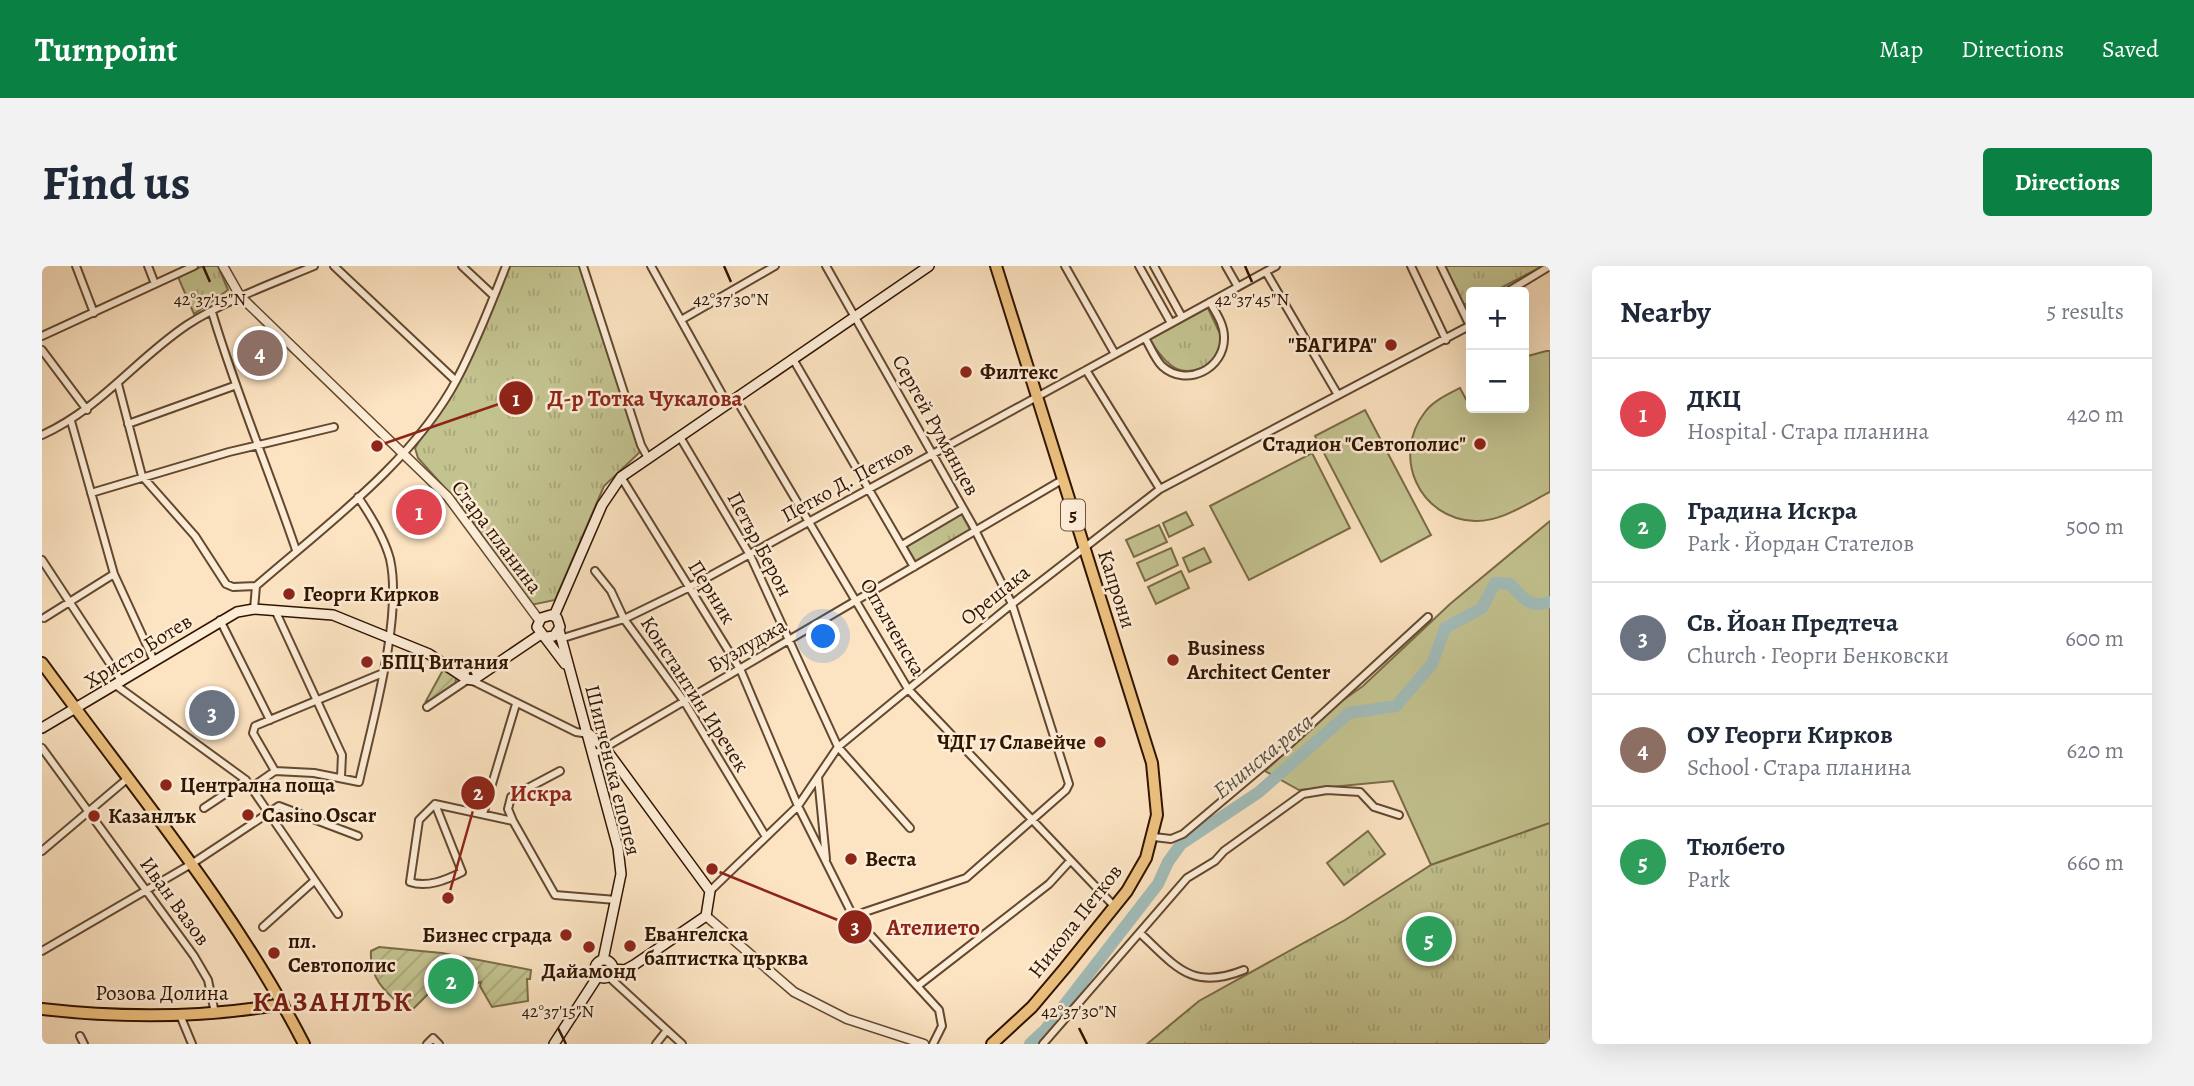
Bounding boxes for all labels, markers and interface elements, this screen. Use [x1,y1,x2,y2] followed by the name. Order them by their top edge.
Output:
[35,27,177,72] text: Turnpoint
[1879,33,1923,65] text: Map
[1961,33,2064,65] text: Directions
[2102,33,2159,65] text: Saved
[1983,148,2152,216] button: Directions
[42,149,190,216] text: Find us
[174,287,246,311] text: 42°37'15"N
[693,287,769,311] text: 42°37'30"N
[1215,287,1289,311] text: 42°37'45"N
[1466,287,1529,413] map controls
[1466,287,1529,350] button: +
[1620,292,1711,332] text: Nearby
[2047,296,2124,327] text: 5 results
[237,327,283,379] pin: 4
[1288,331,1377,359] place label: "БАГИРА"
[1383,337,1399,353] marker: "БАГИРА"
[886,350,986,501] street label: Сергей Румянцев
[1466,350,1529,413] button: −
[980,358,1058,386] place label: Филтекс
[958,364,974,380] marker: Филтекс
[499,376,757,420] callout: Д-р Тотка Чукалова
[1687,381,1741,416] text: ДКЦ
[547,383,743,414] text: Д-р Тотка Чукалова
[512,385,520,413] text: 1
[1639,399,1647,430] text: 1
[2067,399,2124,430] text: 420 m
[1687,416,1929,447] text: Hospital · Стара планина
[1263,430,1466,458] place label: Стадион "Севтополис"
[776,433,918,529] street label: Петко Д. Петков
[1472,436,1488,452] marker: Стадион "Севтополис"
[445,474,549,600] street label: Стара планина
[396,486,442,538] pin: 1
[721,487,799,601] street label: Петър Берон
[1687,493,1857,528] text: Градина Искра
[1061,499,1085,530] road number: 5
[1637,511,1649,542] text: 2
[2066,511,2124,542] text: 500 m
[1687,528,1914,559] text: Park · Йордан Стателов
[1091,546,1143,632] street label: Капрони
[681,555,743,629] street label: Перник
[954,558,1036,632] street label: Орешака
[854,573,932,681] street label: Опълченска
[303,580,439,608] place label: Георги Кирков
[281,586,297,602] marker: Георги Кирков
[1687,605,1898,640] text: Св. Йоан Предтеча
[79,607,197,695] street label: Христо Ботев
[634,611,756,778] street label: Константин Иречек
[703,611,792,679] street label: Бузлуджа
[806,619,840,653] your location
[1638,623,1648,654] text: 3
[2065,623,2124,654] text: 600 m
[1186,634,1331,686] place label: Business Architect Center
[1687,640,1949,671] text: Church · Георги Бенковски
[381,648,509,676] place label: БПЦ Витания
[1165,652,1181,668] marker: Business Architect Center
[359,654,375,670] marker: БПЦ Витания
[578,682,648,858] street label: Шипченска епопея
[189,687,235,739] pin: 3
[1206,706,1320,806] water label: Енинска река
[1687,717,1893,752] text: ОУ Георги Кирков
[937,728,1086,756] place label: ЧДГ 17 Славейче
[1092,734,1108,750] marker: ЧДГ 17 Славейче
[1638,735,1648,766] text: 4
[2066,735,2124,766] text: 620 m
[1687,752,1911,783] text: School · Стара планина
[180,771,335,799] place label: Централна поща
[460,771,586,815] callout: Искра
[158,777,174,793] marker: Централна поща
[510,778,572,809] text: Искра
[473,779,483,807] text: 2
[262,801,377,829] place label: Casino Oscar
[108,802,196,830] place label: Казанлък
[240,807,256,823] marker: Casino Oscar
[86,808,102,824] marker: Казанлък
[1687,829,1785,864] text: Тюлбето
[865,845,916,873] place label: Веста
[1638,847,1648,878] text: 5
[2067,847,2124,878] text: 660 m
[133,851,217,951] street label: Иван Вазов
[843,851,859,867] marker: Веста
[1022,858,1128,984] street label: Никола Петков
[1687,864,1730,895] text: Park
[837,905,994,949] callout: Ателието
[885,912,980,943] text: Ателието
[850,913,860,941] text: 3
[1406,913,1452,965] pin: 5
[644,920,808,972] place label: Евангелска баптистка църква
[422,921,552,949] place label: Бизнес сграда
[288,927,396,979] place label: пл. Севтополис
[558,927,574,943] marker: Бизнес сграда
[622,938,638,954] marker: Евангелска баптистка църква
[581,939,597,955] marker: Дайамонд
[266,945,282,961] marker: пл. Севтополис
[428,955,474,1007] pin: 2
[542,957,637,985] place label: Дайамонд
[95,979,229,1007] street label: Розова Долина
[252,983,414,1021] district label: КАЗАНЛЪК
[522,999,594,1023] text: 42°37'15"N
[1041,999,1117,1023] text: 42°37'30"N

